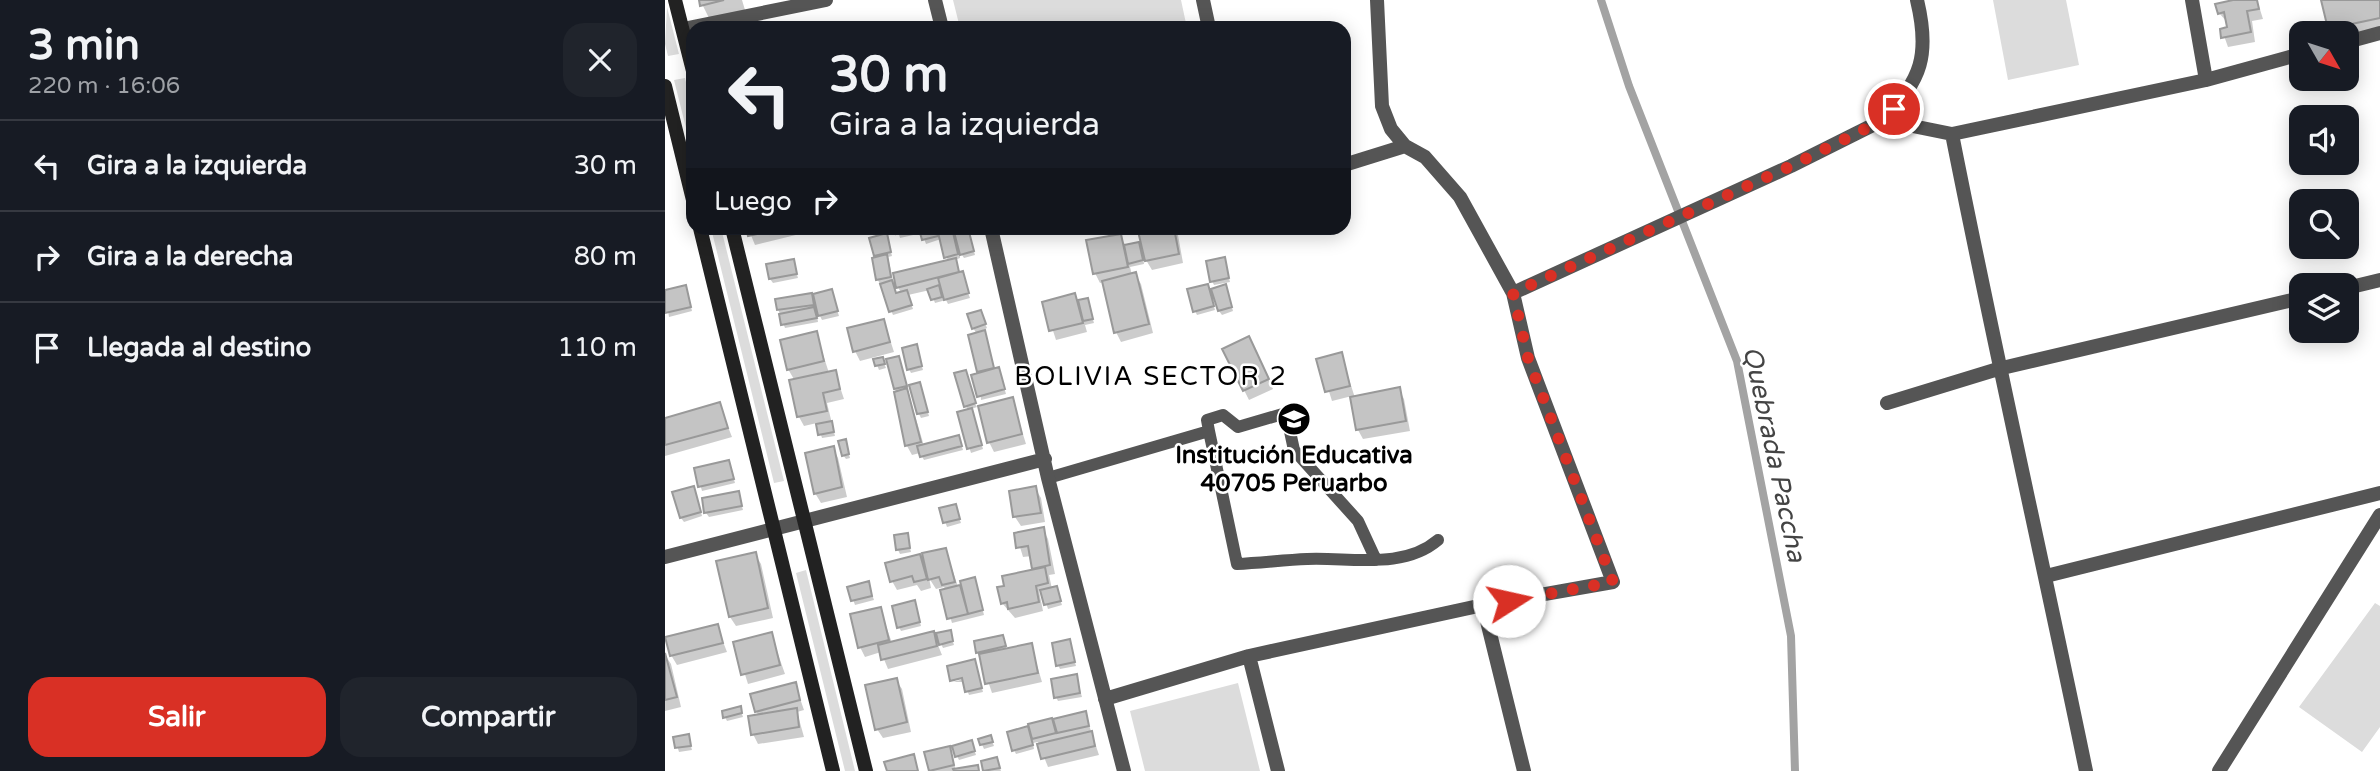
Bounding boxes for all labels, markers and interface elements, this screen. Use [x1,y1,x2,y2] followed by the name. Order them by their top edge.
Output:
[28,20,140,71] text: 3 min
[2289,21,2359,91] north arrow
[2289,21,2359,343] map controls
[563,23,637,97] button: close
[829,46,948,105] text: 30 m
[714,49,805,140] icon: left
[28,72,180,100] text: 220 m · 16:06
[1864,79,1924,139] pin
[1875,90,1913,128] icon: arrive
[2289,105,2359,175] button: sound
[829,106,1100,144] text: Gira a la izquierda
[28,147,66,185] icon: left
[87,150,307,181] text: Gira a la izquierda
[574,150,637,181] text: 30 m
[806,182,844,220] icon: right
[714,186,792,217] text: Luego
[2289,189,2359,259] button: search
[28,238,66,276] icon: right
[87,241,293,272] text: Gira a la derecha
[574,241,637,272] text: 80 m
[2289,273,2359,343] button: layers
[28,329,66,367] icon: arrive
[87,332,311,363] text: Llegada al destino
[557,332,637,363] text: 110 m
[1737,343,1813,566] water label: Quebrada Paccha
[1014,361,1288,392] district label: BOLIVIA SECTOR 2
[1275,400,1313,438] school or university icon: Institución Educativa 40705 Peruarbo
[1175,441,1413,498] place label: Institución Educativa 40705 Peruarbo
[1472,564,1546,638] position arrow
[28,677,326,757] button: Salir
[340,677,637,757] button: Compartir

